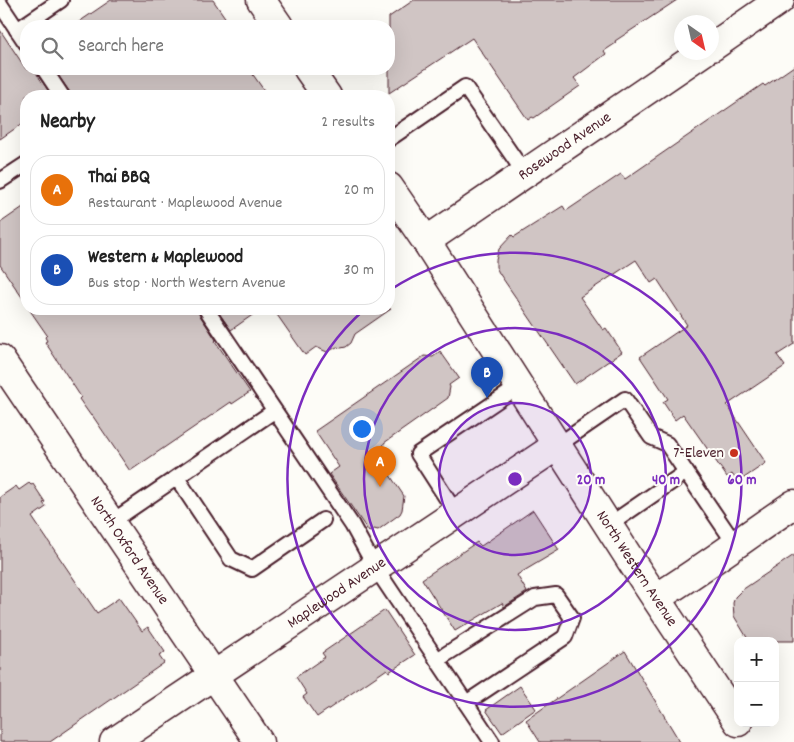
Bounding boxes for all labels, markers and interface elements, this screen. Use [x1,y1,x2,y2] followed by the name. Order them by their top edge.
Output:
[674,15,719,60] north arrow
[20,20,395,75] search box
[38,34,66,62] icon: search
[78,34,164,61] text: Search here
[514,106,616,186] street label: Rosewood Avenue
[40,108,95,138] text: Nearby
[321,111,375,134] text: 2 results
[88,165,150,192] text: Thai BBQ
[53,179,61,202] text: A
[344,179,374,202] text: 20 m
[88,192,282,215] text: Restaurant · Maplewood Avenue
[88,245,243,272] text: Western & Maplewood
[53,259,61,282] text: B
[344,259,374,282] text: 30 m
[88,272,286,295] text: Bus stop · North Western Avenue
[471,357,503,398] pin: B
[349,416,375,442] your location
[673,442,724,465] place label: 7-Eleven
[364,446,396,487] pin: A
[728,447,740,459] marker: 7-Eleven
[506,470,524,488] centre of rings
[577,470,605,492] text: 20 m
[652,470,680,492] text: 40 m
[727,470,757,492] text: 60 m
[84,491,174,609] street label: North Oxford Avenue
[590,506,683,631] street label: North Western Avenue
[283,552,391,634] street label: Maplewood Avenue
[734,637,779,727] map controls
[734,637,779,682] button: +
[734,682,779,727] button: −

